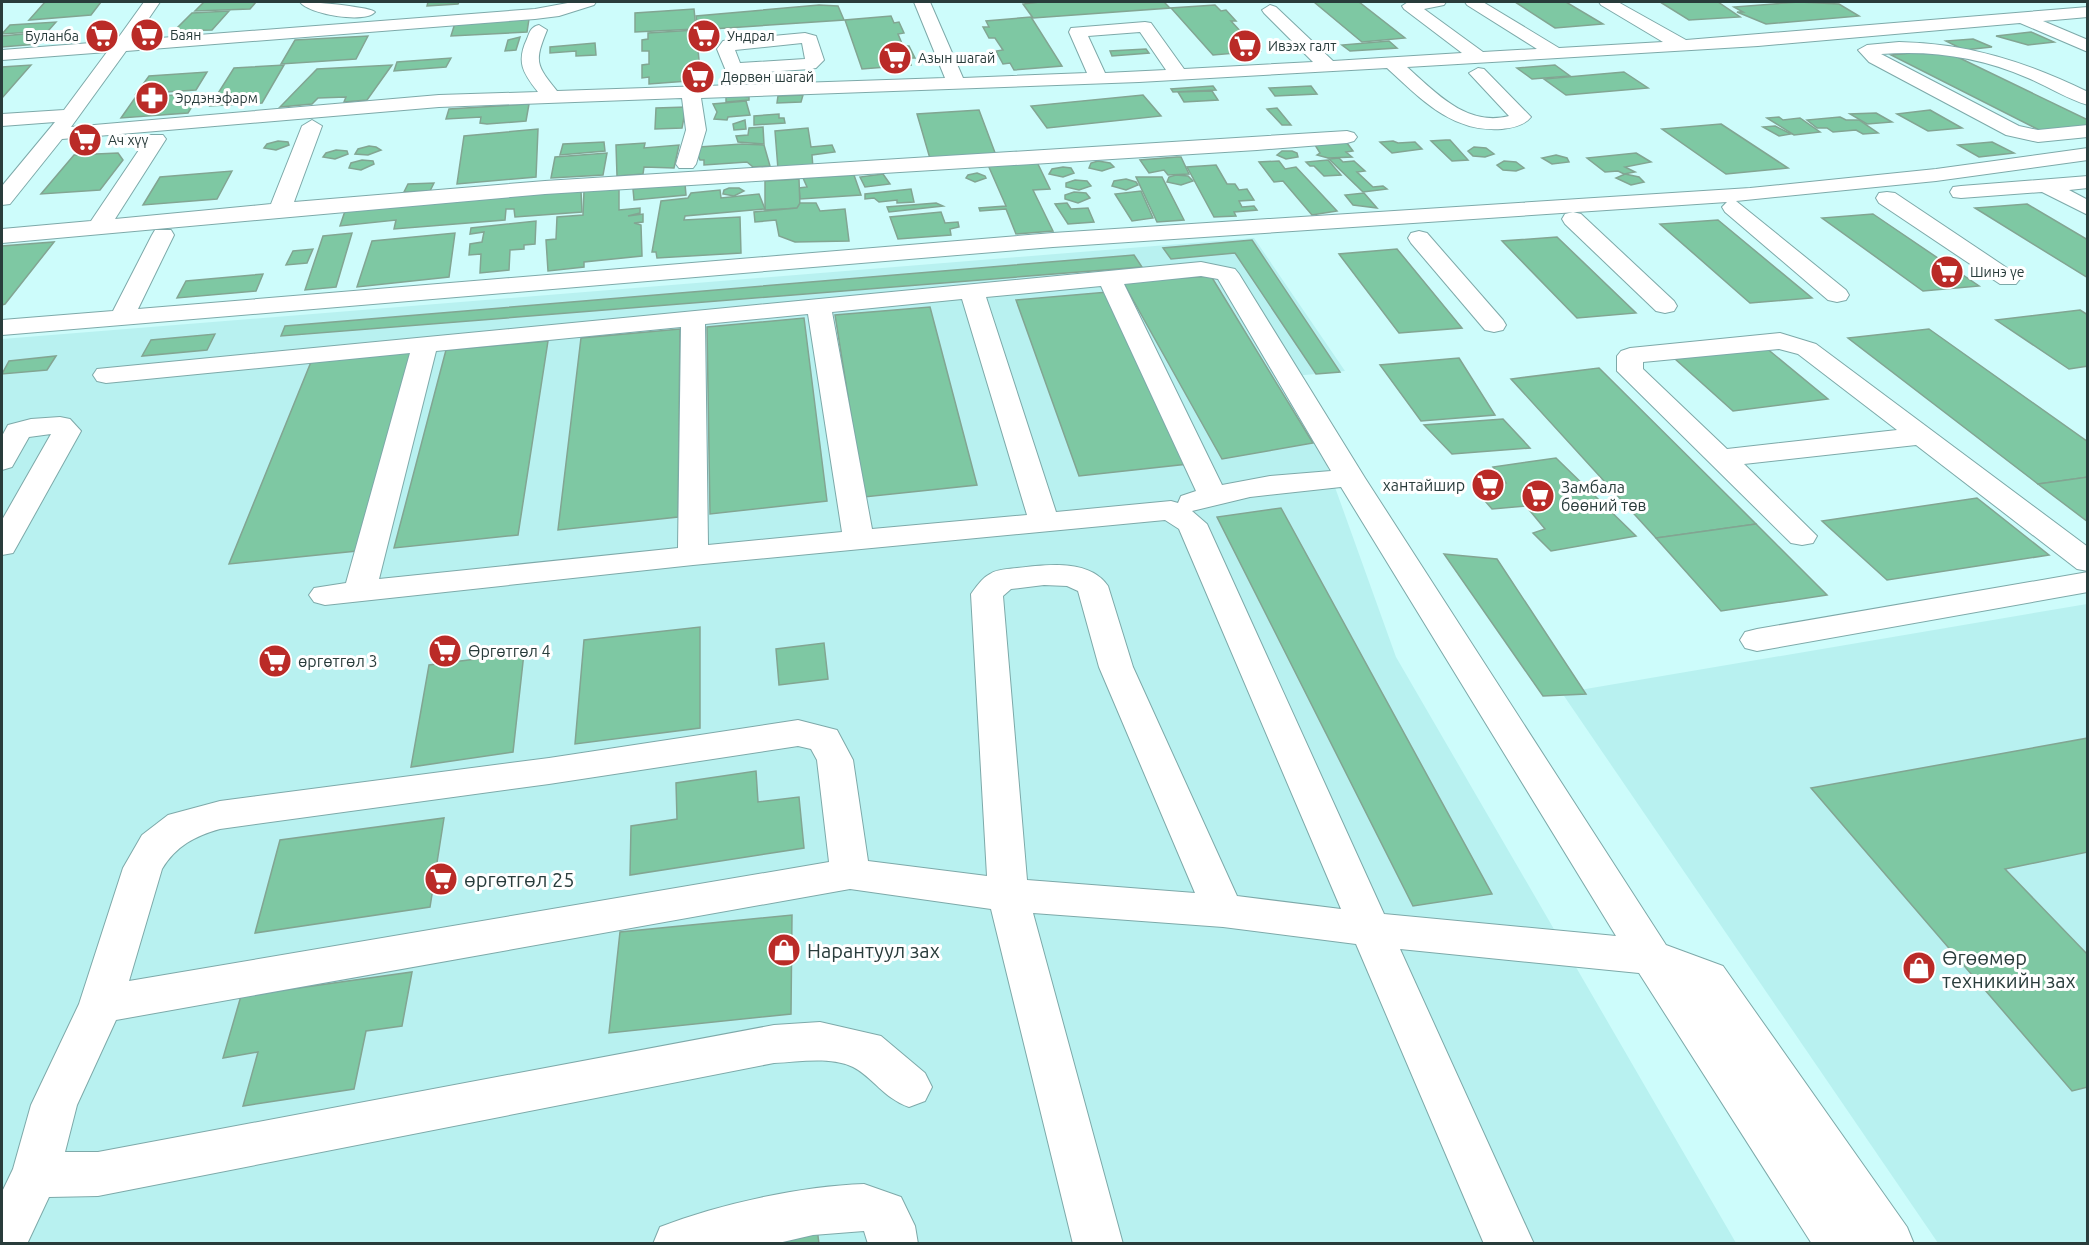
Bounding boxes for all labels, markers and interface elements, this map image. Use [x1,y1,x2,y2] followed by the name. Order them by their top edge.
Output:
[129,17,165,53] supermarket icon: Баян
[84,18,120,54] supermarket icon: Буланба
[686,18,722,54] supermarket icon: Ундрал
[170,27,202,43] place label: Баян
[25,28,79,44] place label: Буланба
[727,28,775,44] place label: Ундрал
[1227,28,1263,64] supermarket icon: Ивээх галт
[1268,38,1337,54] place label: Ивээх галт
[877,40,913,76] supermarket icon: Азын шагай
[918,50,995,66] place label: Азын шагай
[680,59,716,95] supermarket icon: Дөрвөн шагай
[721,69,814,85] place label: Дөрвөн шагай
[134,80,170,116] pharmacy icon: Эрдэнэфарм
[175,90,258,106] place label: Эрдэнэфарм
[67,122,103,158] supermarket icon: Ач хүү
[108,132,149,148] place label: Ач хүү
[1929,254,1965,290] supermarket icon: Шинэ үе
[1970,264,2025,280] place label: Шинэ үе
[1470,467,1506,503] supermarket icon: хантайшир
[1383,476,1465,494] place label: хантайшир
[1520,478,1556,514] supermarket icon: Замбала бөөний төв
[1561,478,1646,514] place label: Замбала бөөний төв
[427,633,463,669] supermarket icon: Өргөтгөл 4
[468,642,551,660] place label: Өргөтгөл 4
[257,643,293,679] supermarket icon: өргөтгөл 3
[298,652,378,670] place label: өргөтгөл 3
[423,861,459,897] supermarket icon: өргөтгөл 25
[464,868,575,891] place label: өргөтгөл 25
[766,932,802,968] shop icon: Нарантуул зах
[807,939,940,962] place label: Нарантуул зах
[1942,946,2076,992] place label: Өгөөмөр техникийн зах
[1901,950,1937,986] shop icon: Өгөөмөр техникийн зах

